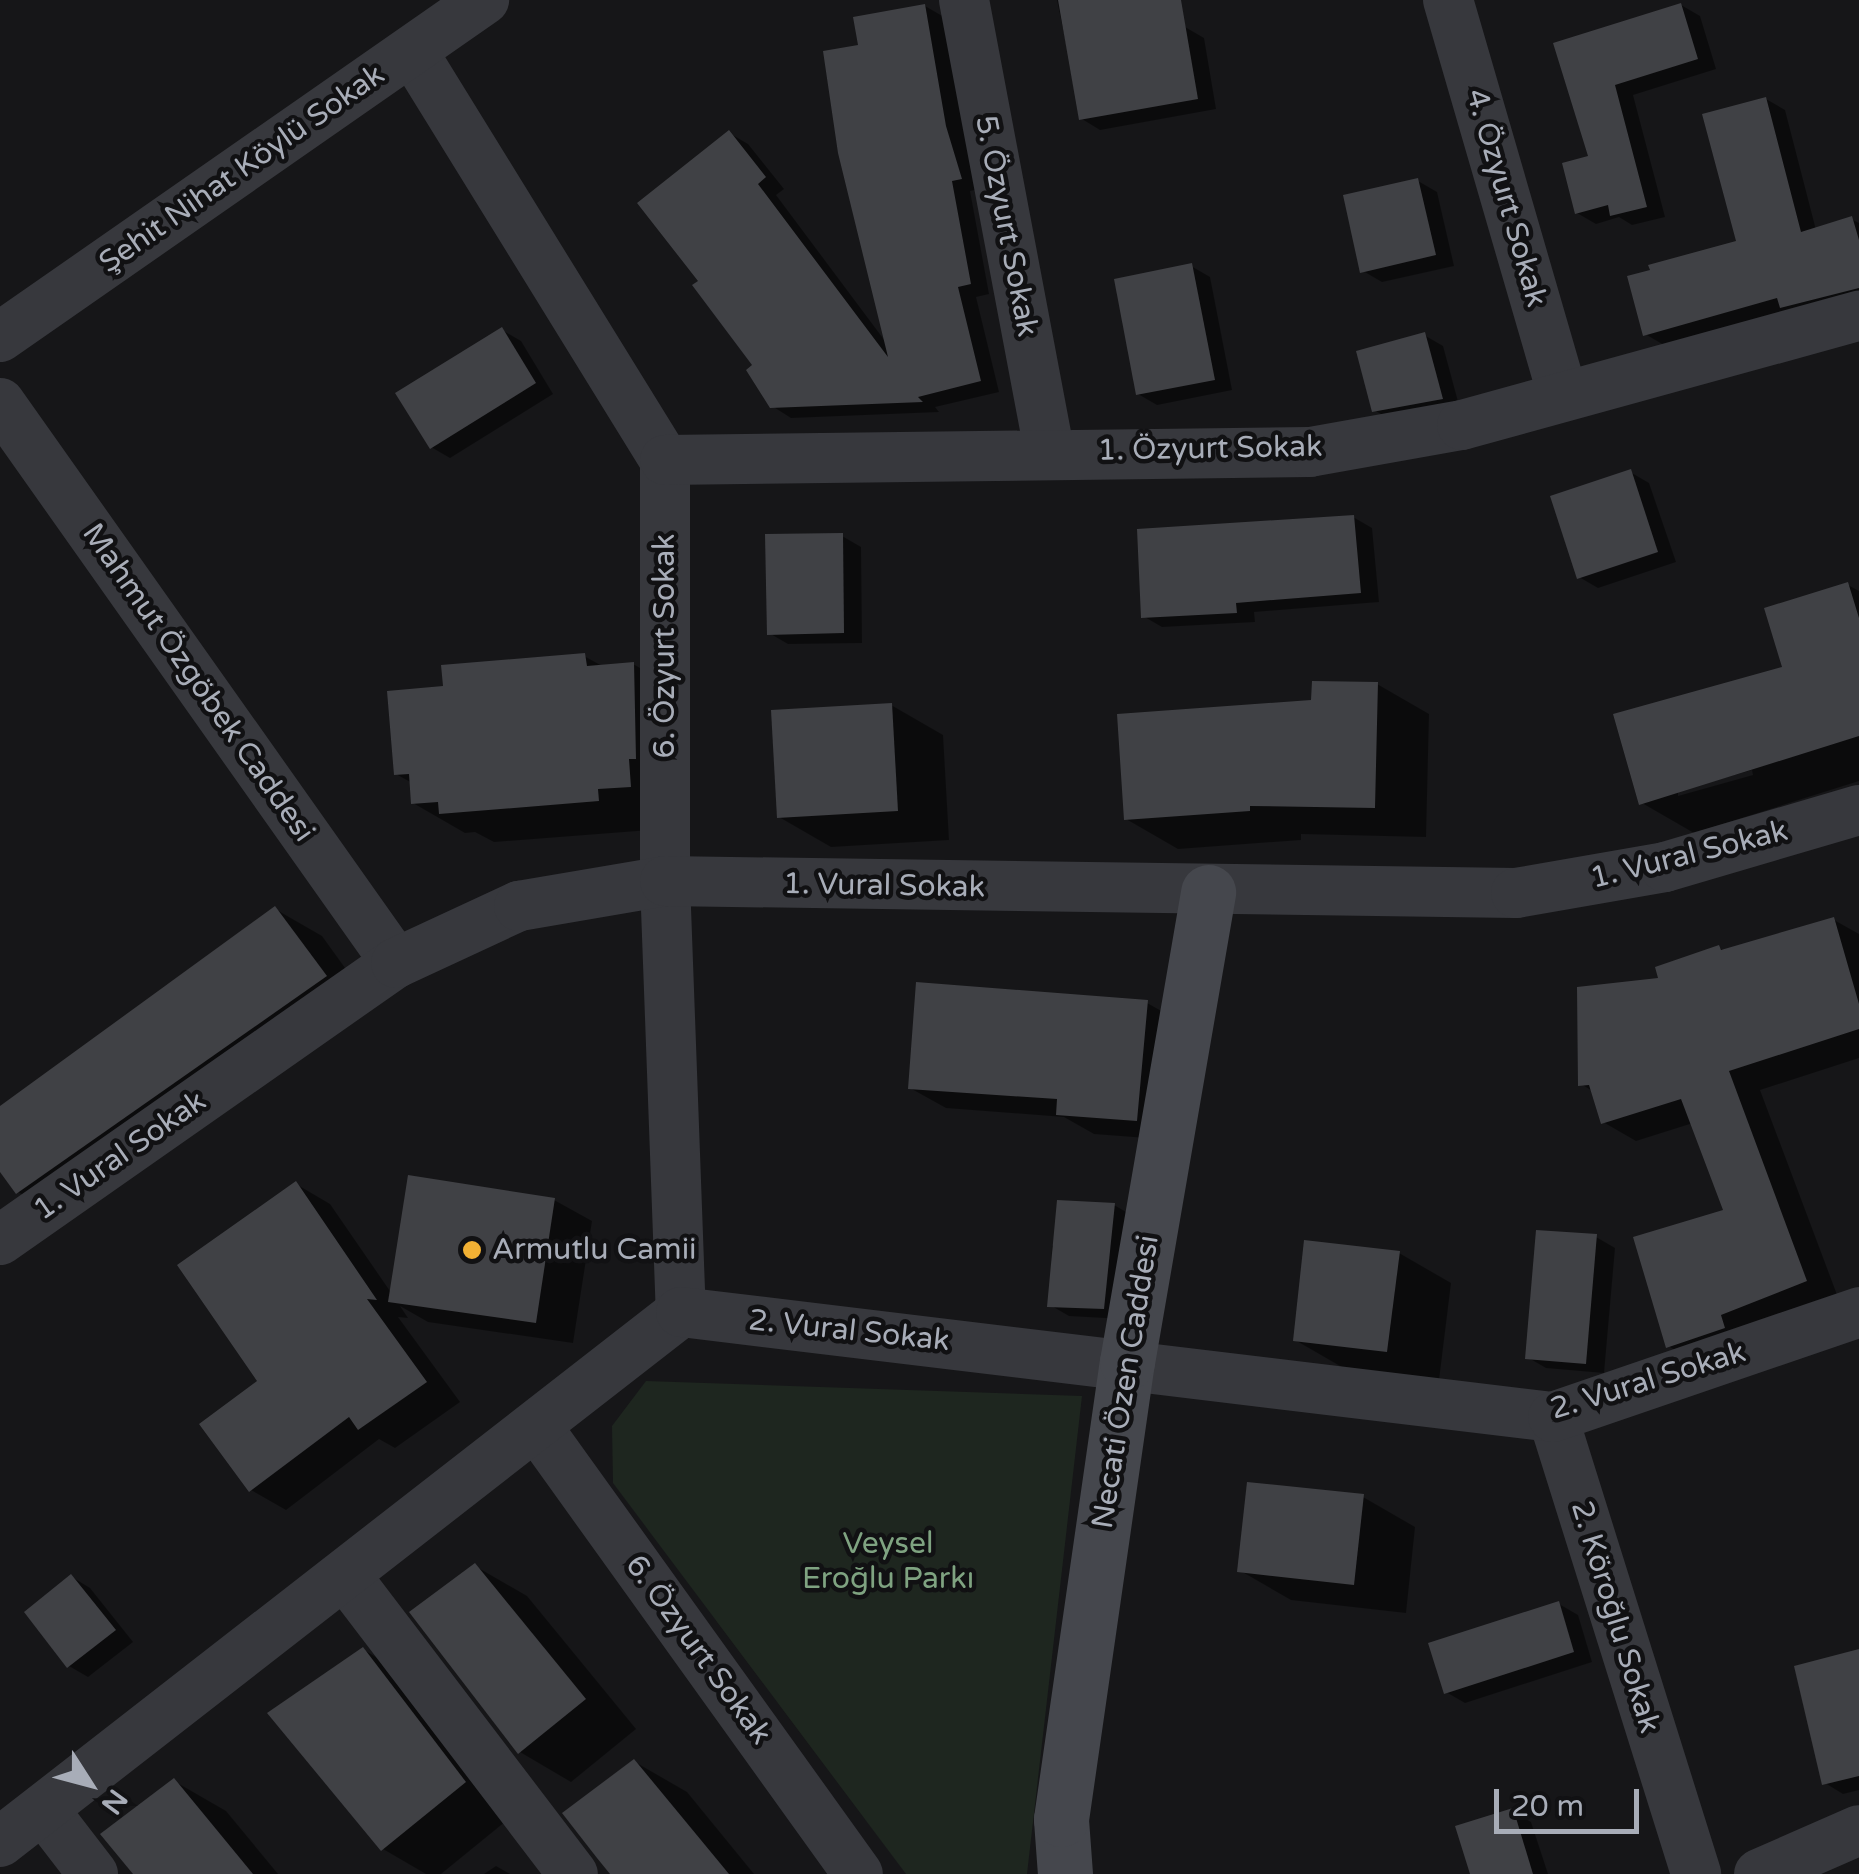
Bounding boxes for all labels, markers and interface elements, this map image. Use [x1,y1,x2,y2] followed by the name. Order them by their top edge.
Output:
[93,57,391,281] street label: Şehit Nihat Köylü Sokak
[1458,85,1554,311] street label: 4. Özyurt Sokak
[967,112,1045,340] street label: 5. Özyurt Sokak
[1097,429,1323,469] street label: 1. Özyurt Sokak
[74,517,322,849] street label: Mahmut Özgöbek Caddesi
[647,534,683,758] street label: 6. Özyurt Sokak
[1587,813,1791,897] street label: 1. Vural Sokak
[783,866,985,906] street label: 1. Vural Sokak
[27,1083,213,1229] street label: 1. Vural Sokak
[492,1232,697,1268] place label: Armutlu Camii
[1085,1233,1167,1531] street label: Necati Özen Caddesi
[461,1239,483,1261] marker: Armutlu Camii
[747,1303,951,1359] street label: 2. Vural Sokak
[1546,1334,1750,1428] street label: 2. Vural Sokak
[1563,1497,1667,1737] street label: 2. Köroğlu Sokak
[802,1526,974,1596] park label: Veysel Eroğlu Parkı
[617,1548,779,1752] street label: 6. Özyurt Sokak
[40,1734,140,1834] north arrow
[1499,1769,1644,1831] scale bar
[94,1783,135,1821] text: N
[1511,1788,1584,1825] text: 20 m

